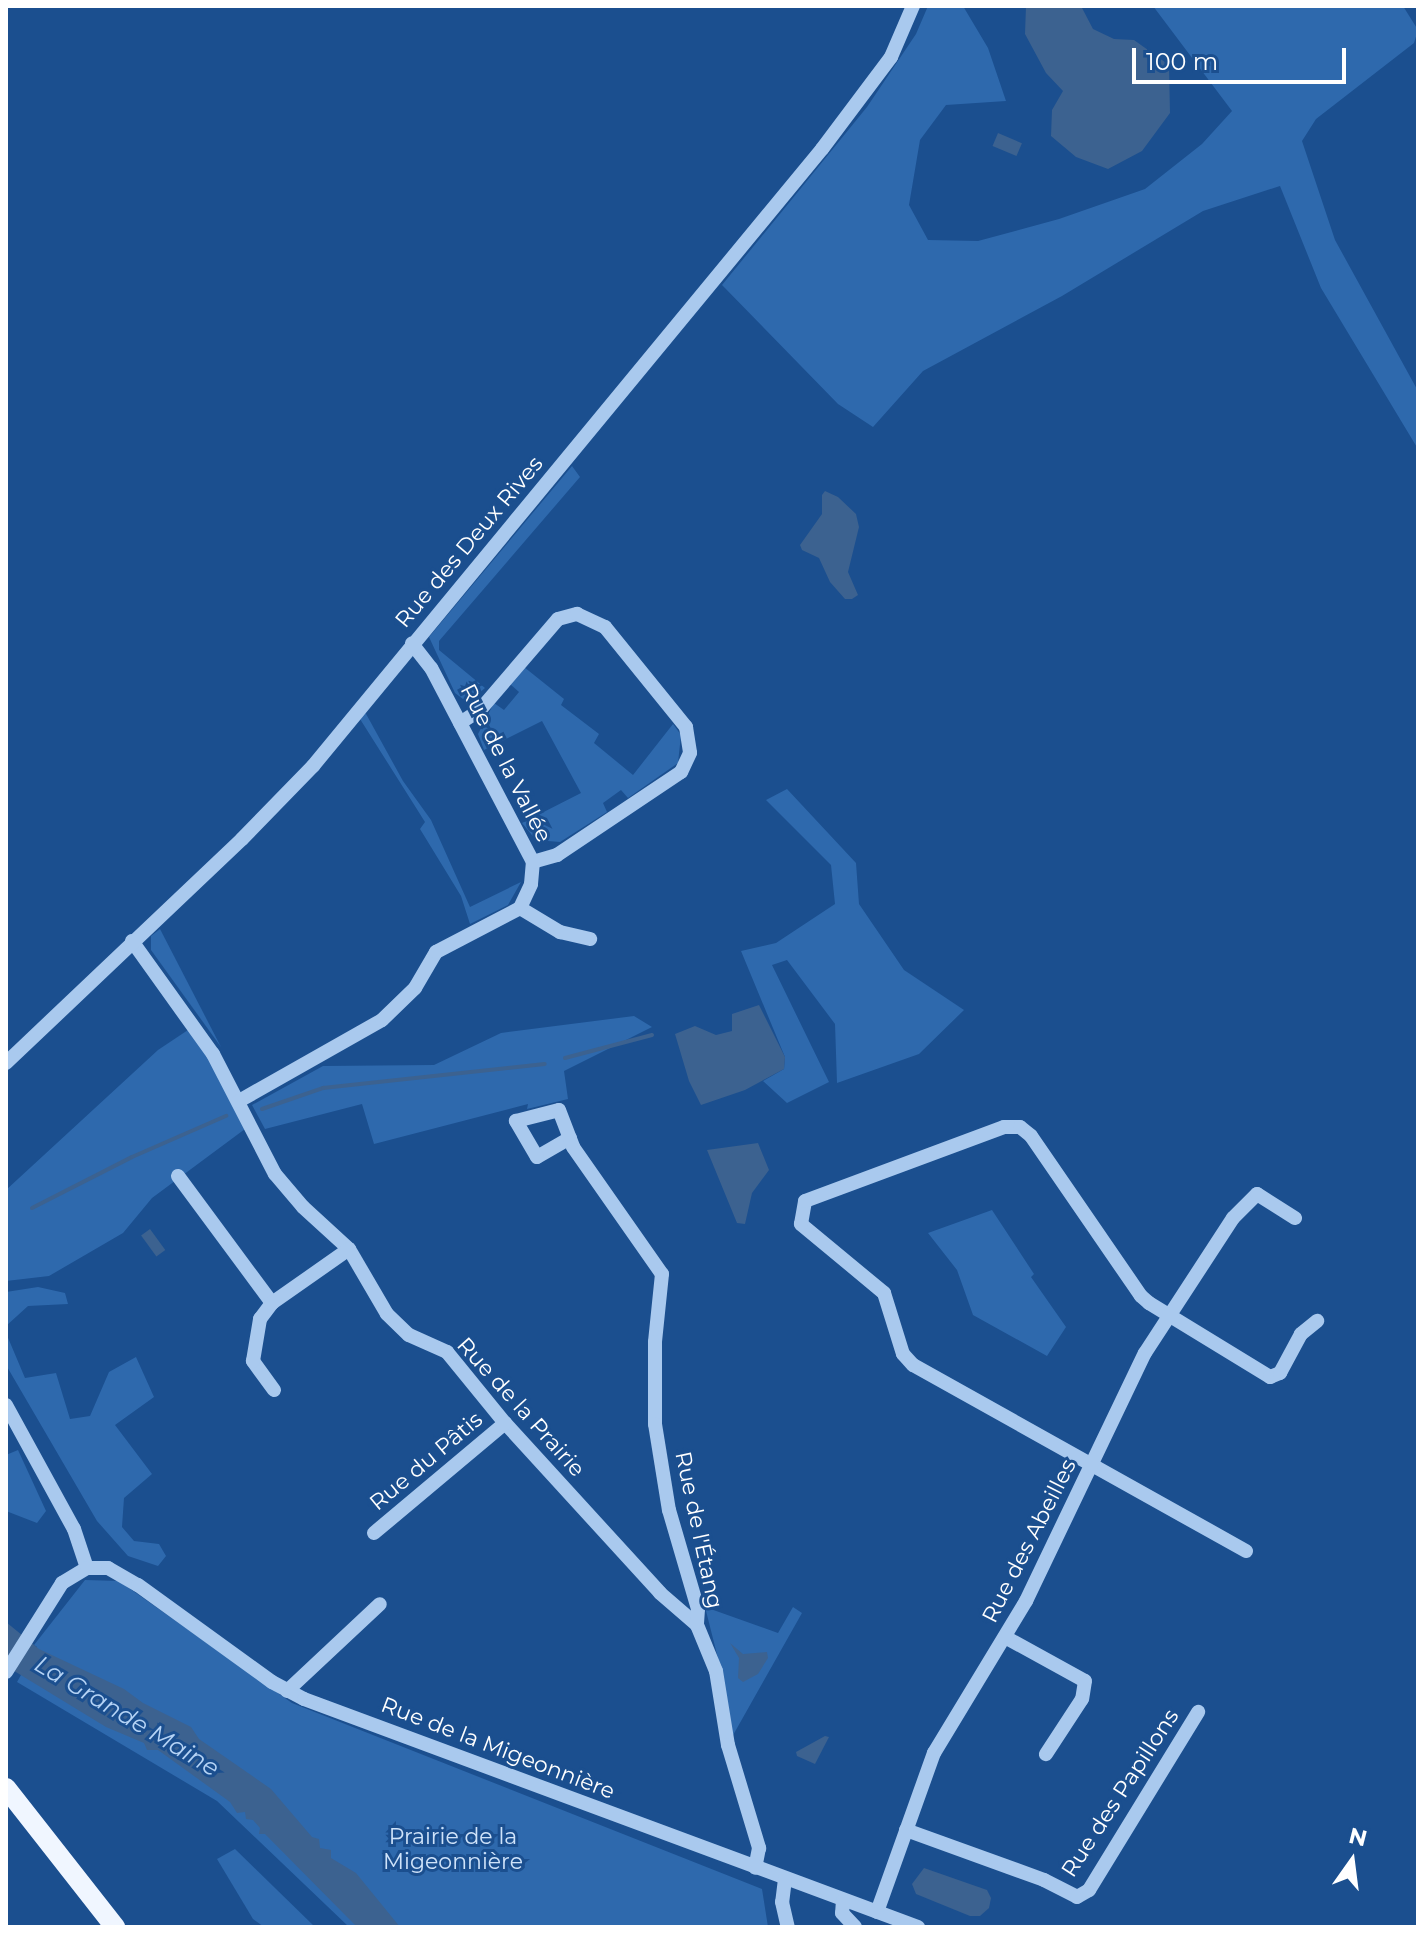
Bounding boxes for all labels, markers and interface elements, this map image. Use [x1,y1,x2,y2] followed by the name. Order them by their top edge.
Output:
[1136,32,1350,82] scale bar
[1146,47,1218,76] text: 100 m
[390,451,548,633] street label: Rue des Deux Rives
[455,680,557,846] street label: Rue de la Vallée
[452,1332,590,1482] street label: Rue de la Prairie
[364,1406,488,1516] street label: Rue du Pâtis
[669,1449,729,1611] street label: Rue de l'Étang
[976,1455,1082,1627] street label: Rue des Abeilles
[29,1650,225,1782] water label: La Grande Maine
[377,1691,619,1805] street label: Rue de la Migeonnière
[1056,1704,1184,1882] street label: Rue des Papillons
[1312,1821,1392,1901] north arrow
[1346,1822,1370,1852] text: N
[383,1823,523,1874] park label: Prairie de la Migeonnière

